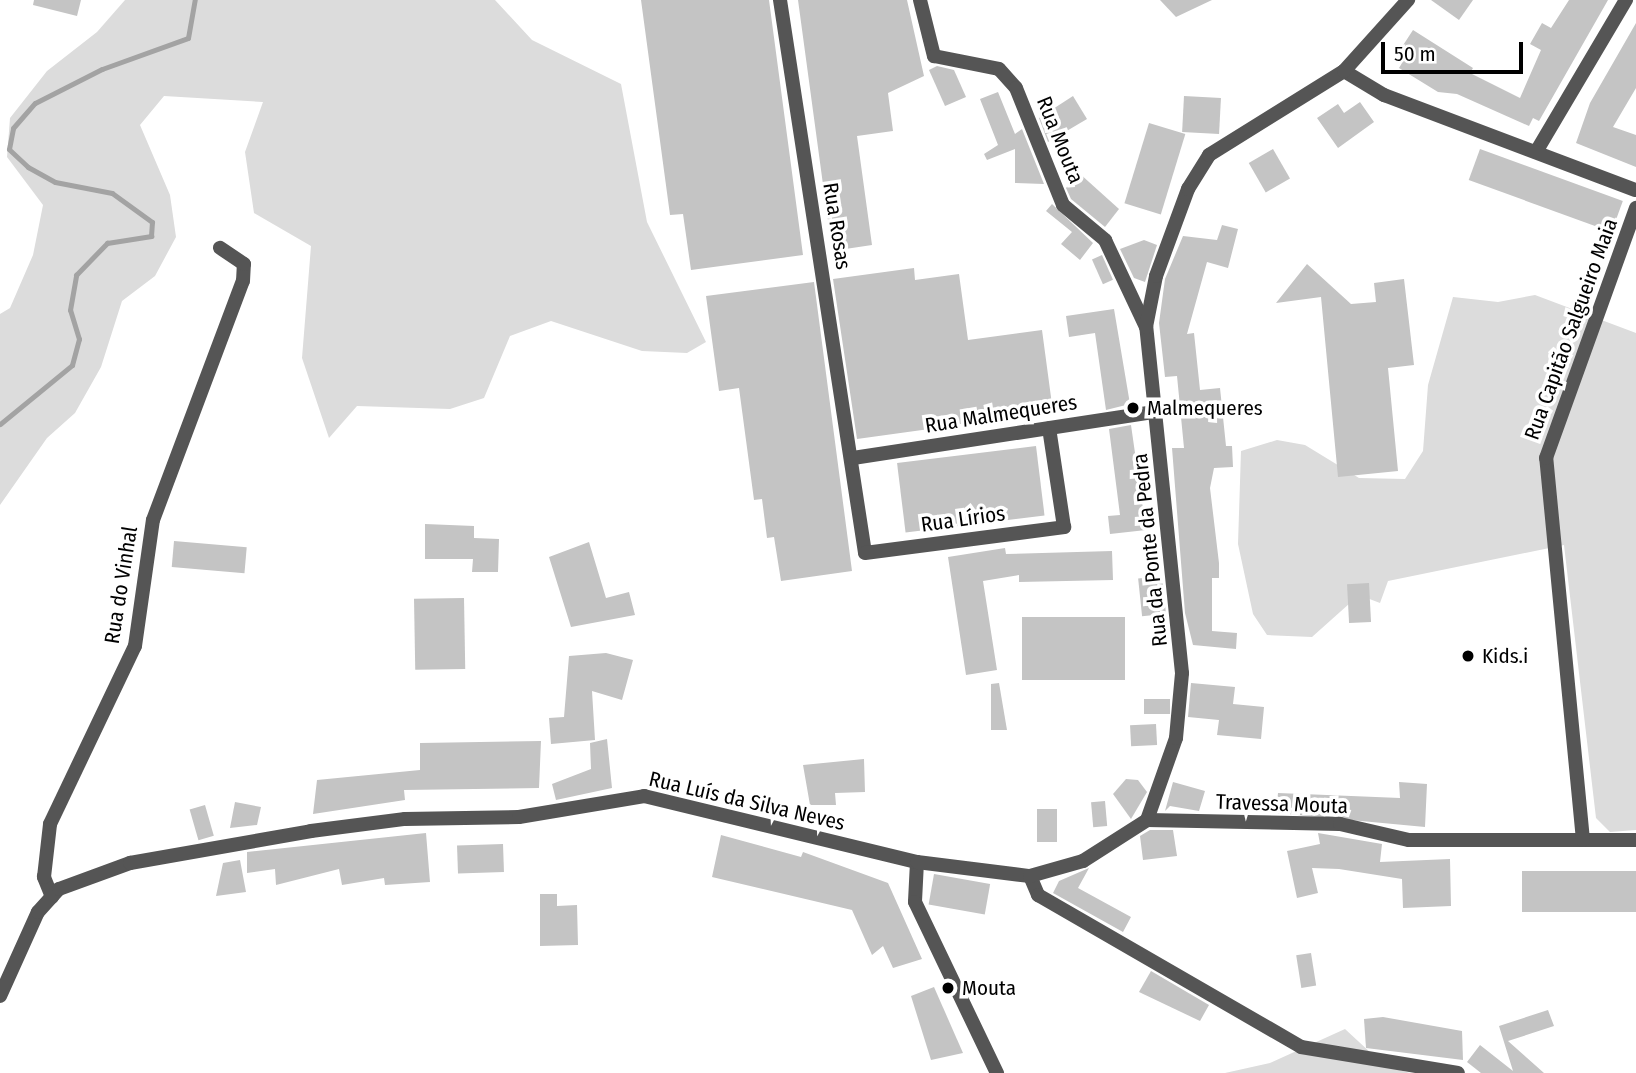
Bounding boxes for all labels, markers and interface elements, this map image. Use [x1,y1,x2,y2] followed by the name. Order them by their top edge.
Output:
[1384,28,1526,72] scale bar
[1394,41,1436,67] text: 50 m
[1031,93,1089,187] street label: Rua Mouta
[818,181,856,271] street label: Rua Rosas
[1519,215,1623,443] street label: Rua Capitão Salgueiro Maia
[923,390,1079,438] street label: Rua Malmequeres
[1147,395,1263,421] place label: Malmequeres
[1125,400,1141,416] marker: Malmequeres
[1127,452,1173,648] street label: Rua da Ponte da Pedra
[919,501,1007,537] street label: Rua Lírios
[99,524,143,646] street label: Rua do Vinhal
[1482,643,1528,669] place label: Kids.i
[1460,648,1476,664] marker: Kids.i
[647,766,847,836] street label: Rua Luís da Silva Neves
[1216,789,1348,819] street label: Travessa Mouta
[962,975,1016,1001] place label: Mouta
[940,980,956,996] marker: Mouta

